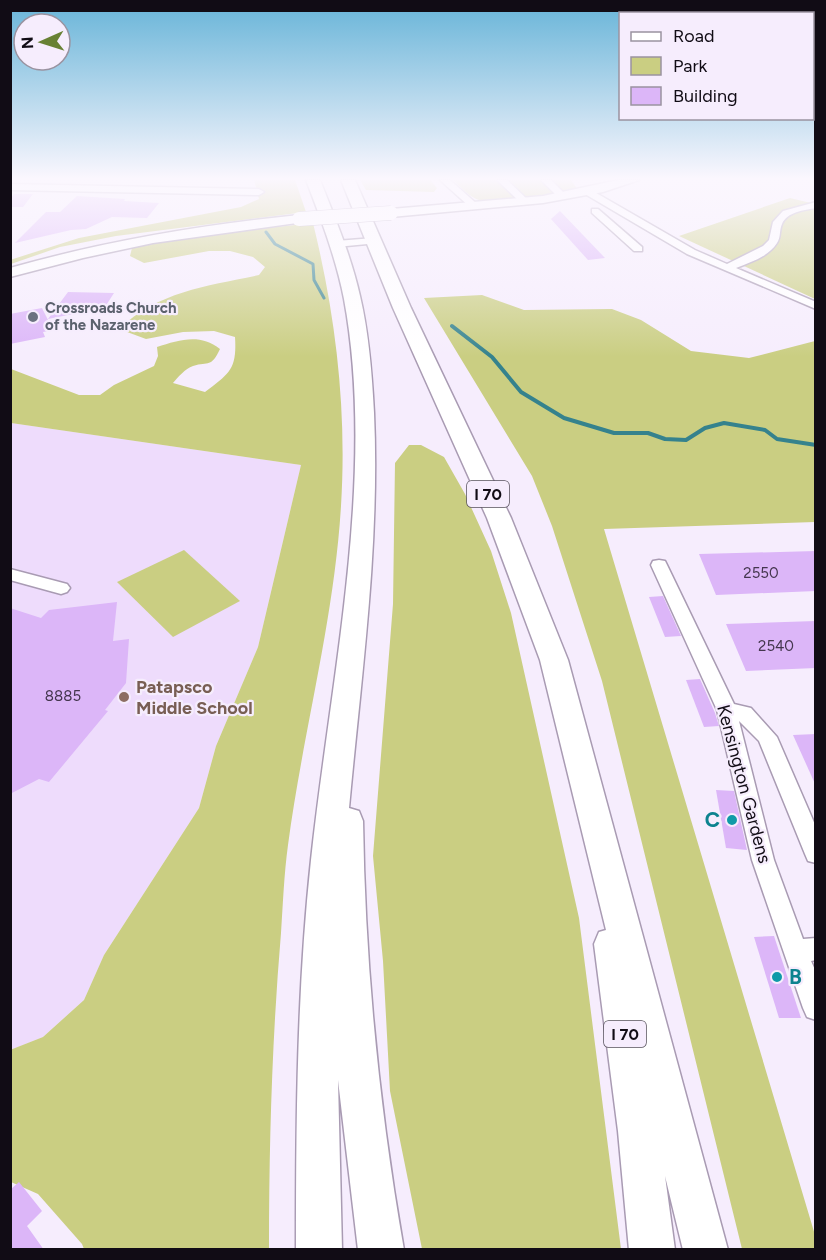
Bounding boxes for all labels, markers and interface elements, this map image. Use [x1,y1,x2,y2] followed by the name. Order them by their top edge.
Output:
[12,12,72,72] north arrow
[619,12,814,120] legend
[673,25,714,47] text: Road
[18,36,37,49] text: N
[673,55,708,77] text: Park
[673,85,738,107] text: Building
[45,299,177,334] place label: Crossroads Church of the Nazarene
[26,310,40,324] marker: Crossroads Church of the Nazarene
[467,481,509,507] road number: I 70
[743,564,779,582] house number: 2550
[758,637,794,655] house number: 2540
[136,676,253,719] place label: Patapsco Middle School
[45,687,81,705] house number: 8885
[117,690,131,704] marker: Patapsco Middle School
[712,702,776,866] street label: Kensington Gardens
[705,807,720,832] place label: C
[725,813,739,827] marker: C
[789,964,802,989] place label: B
[770,970,784,984] marker: B
[604,1021,646,1047] road number: I 70

